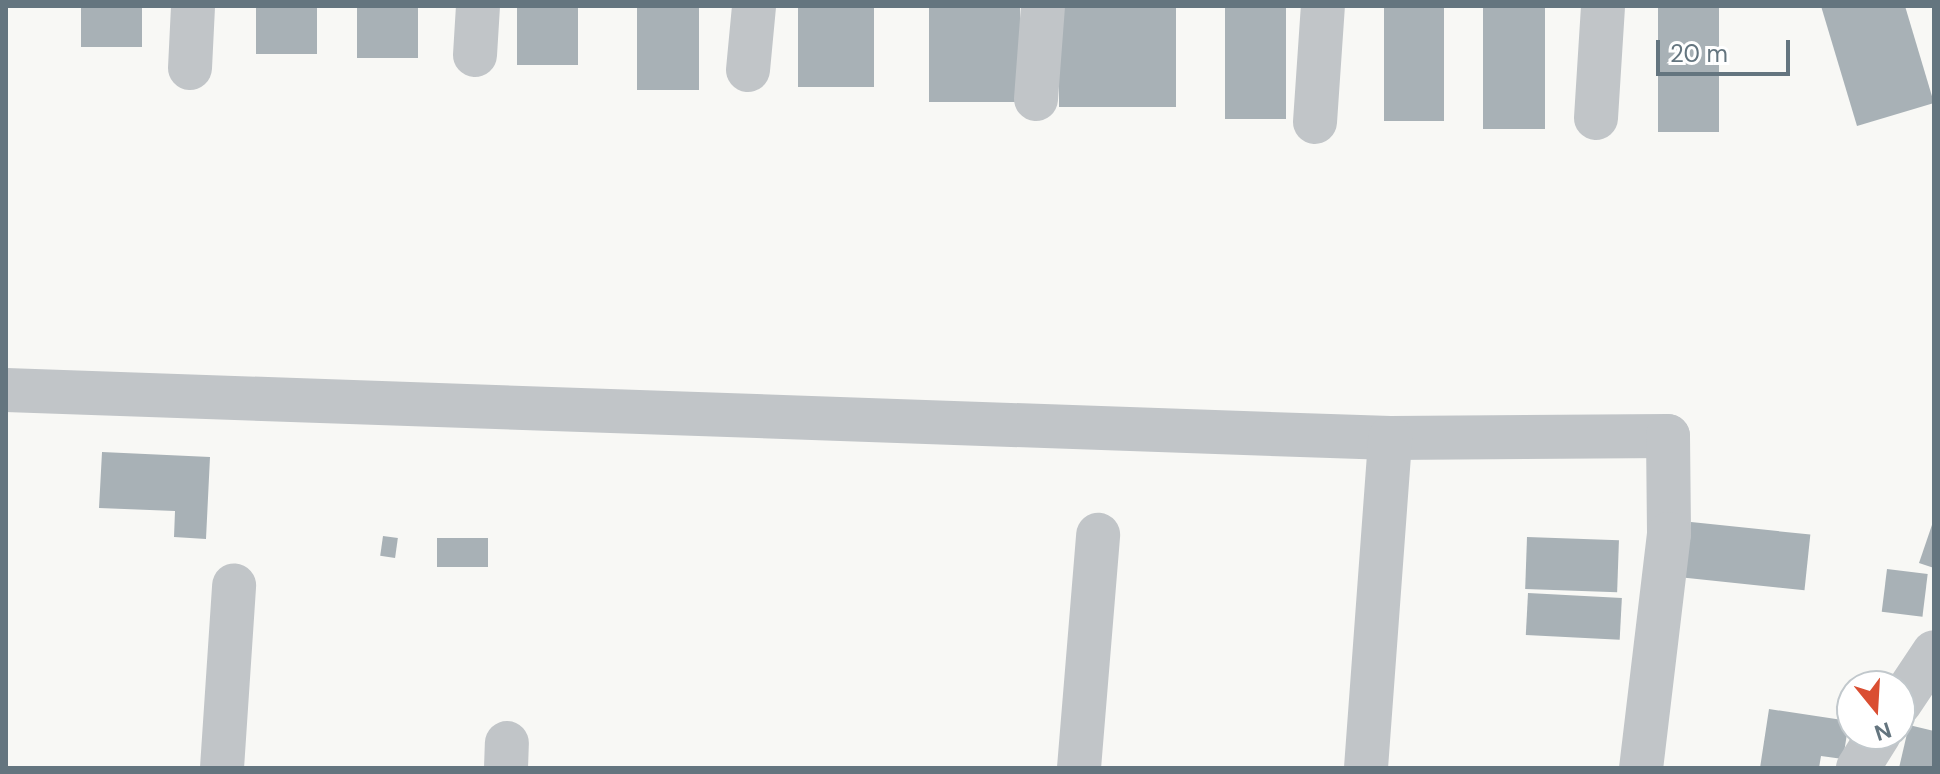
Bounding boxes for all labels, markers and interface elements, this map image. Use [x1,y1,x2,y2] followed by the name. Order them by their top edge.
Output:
[1660,24,1794,74] scale bar
[1670,38,1728,69] text: 20 m
[1836,670,1916,750] north arrow
[1871,715,1895,748] text: N

